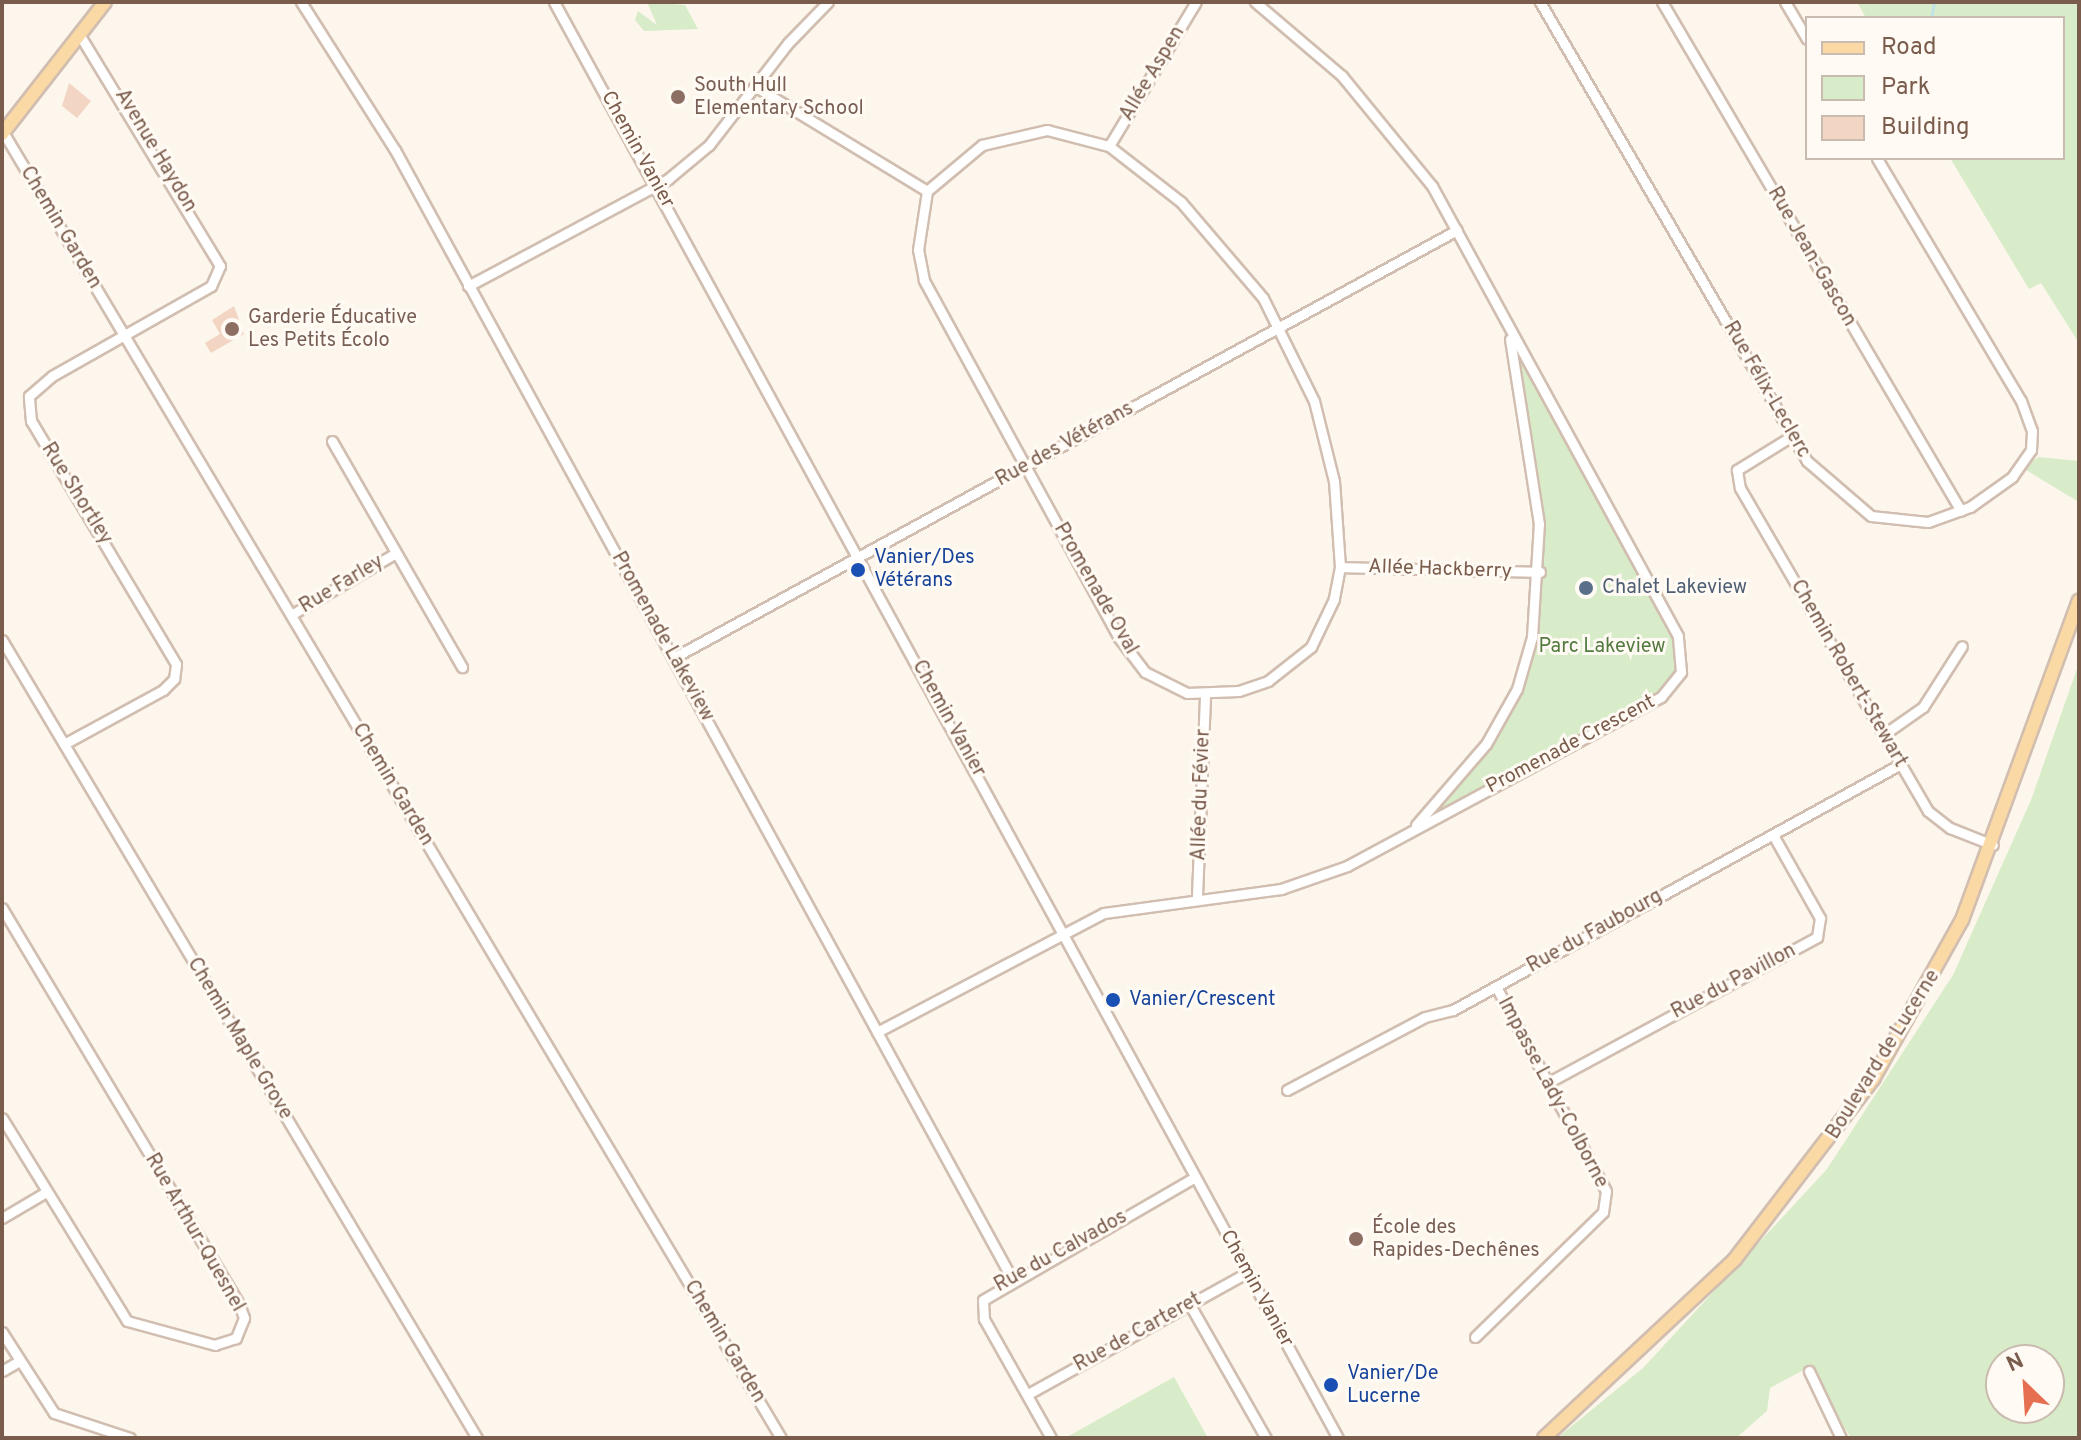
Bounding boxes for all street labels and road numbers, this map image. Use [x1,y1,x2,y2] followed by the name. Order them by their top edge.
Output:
[1115,22,1191,126] street label: Allée Aspen
[109,85,201,217] street label: Avenue Haydon
[595,87,679,213] street label: Chemin Vanier
[14,162,106,294] street label: Chemin Garden
[1761,183,1861,331] street label: Rue Jean-Gascon
[1717,317,1815,463] street label: Rue Félix-Leclerc
[992,397,1138,493] street label: Rue des Vétérans
[35,439,117,549] street label: Rue Shortley
[1048,519,1142,659] street label: Promenade Oval
[605,548,719,726] street label: Promenade Lakeview
[296,551,388,619] street label: Rue Farley
[1368,555,1512,585] street label: Allée Hackberry
[1784,576,1912,772] street label: Chemin Robert-Stewart
[906,656,990,782] street label: Chemin Vanier
[1483,690,1659,800] street label: Promenade Crescent
[346,719,438,851] street label: Chemin Garden
[1188,729,1216,861] street label: Allée du Févier
[1523,885,1667,979] street label: Rue du Faubourg
[1668,939,1800,1025] street label: Rue du Pavillon
[181,954,297,1124] street label: Chemin Maple Grove
[1822,966,1946,1144] street label: Boulevard de Lucerne
[1491,993,1613,1193] street label: Impasse Lady-Colborne
[139,1149,249,1317] street label: Rue Arthur-Quesnel
[991,1206,1131,1298] street label: Rue du Calvados
[1214,1226,1298,1352] street label: Chemin Vanier
[678,1276,770,1408] street label: Chemin Garden
[1070,1288,1206,1378] street label: Rue de Carteret

